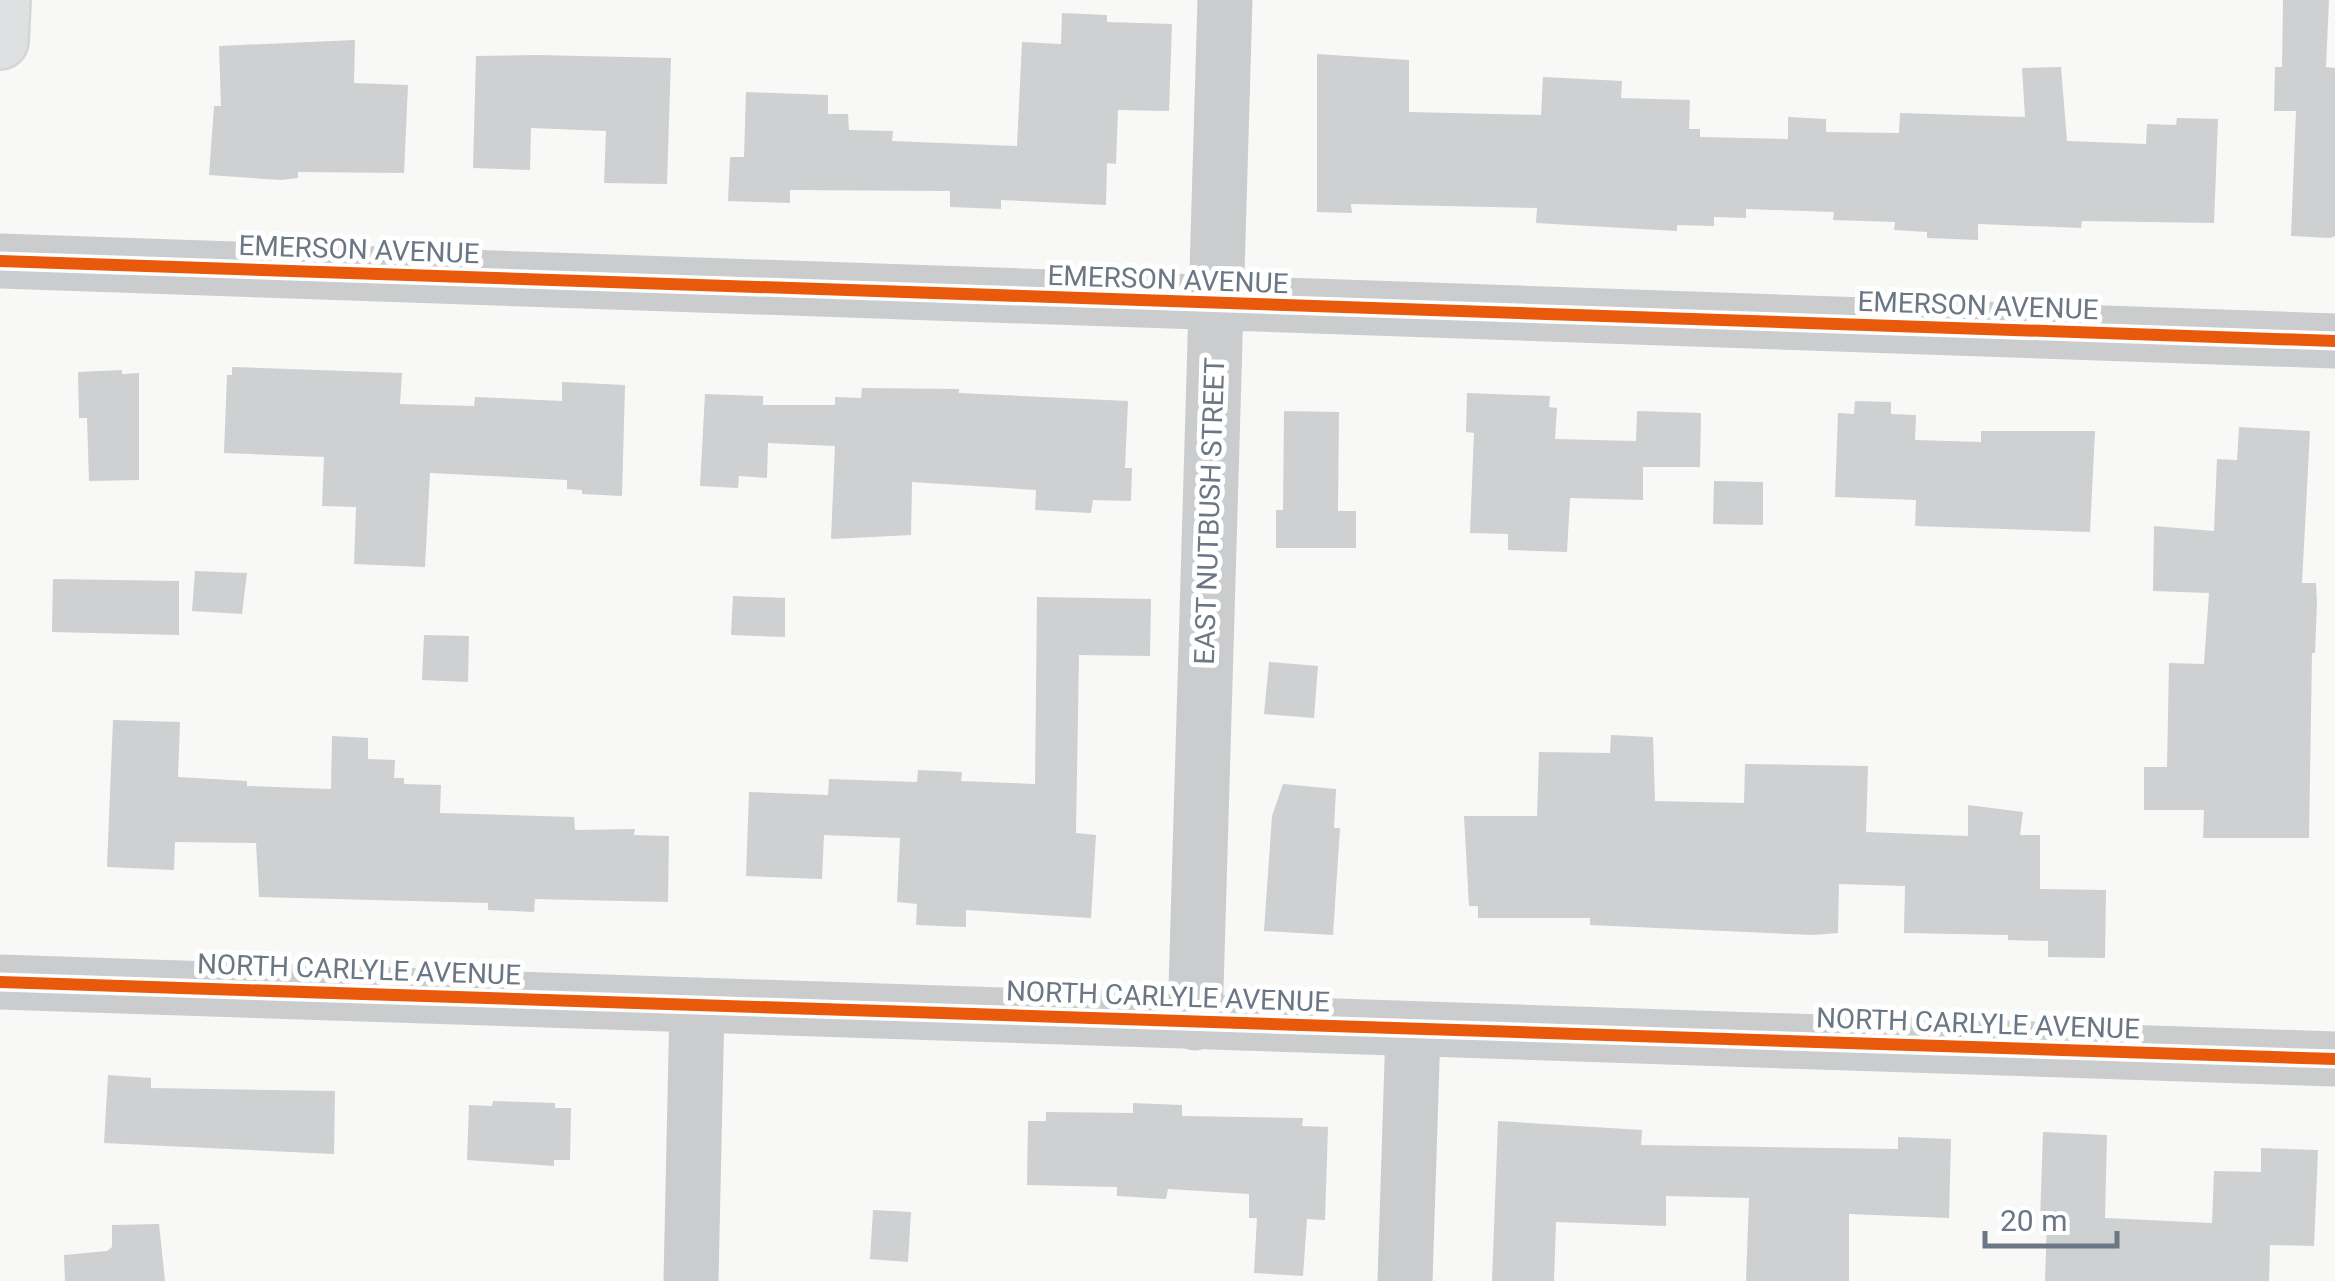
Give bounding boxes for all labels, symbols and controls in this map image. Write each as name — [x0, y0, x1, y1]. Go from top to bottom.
street label: EMERSON AVENUE — [238, 229, 480, 270]
street label: EMERSON AVENUE — [1047, 259, 1289, 300]
street label: EMERSON AVENUE — [1857, 285, 2099, 326]
street label: EAST NUTBUSH STREET — [1188, 357, 1231, 665]
street label: NORTH CARLYLE AVENUE — [196, 947, 522, 992]
street label: NORTH CARLYLE AVENUE — [1005, 974, 1331, 1019]
street label: NORTH CARLYLE AVENUE — [1815, 1001, 2141, 1046]
scale bar — [1985, 1186, 2118, 1248]
text: 20 m — [2000, 1203, 2067, 1238]

